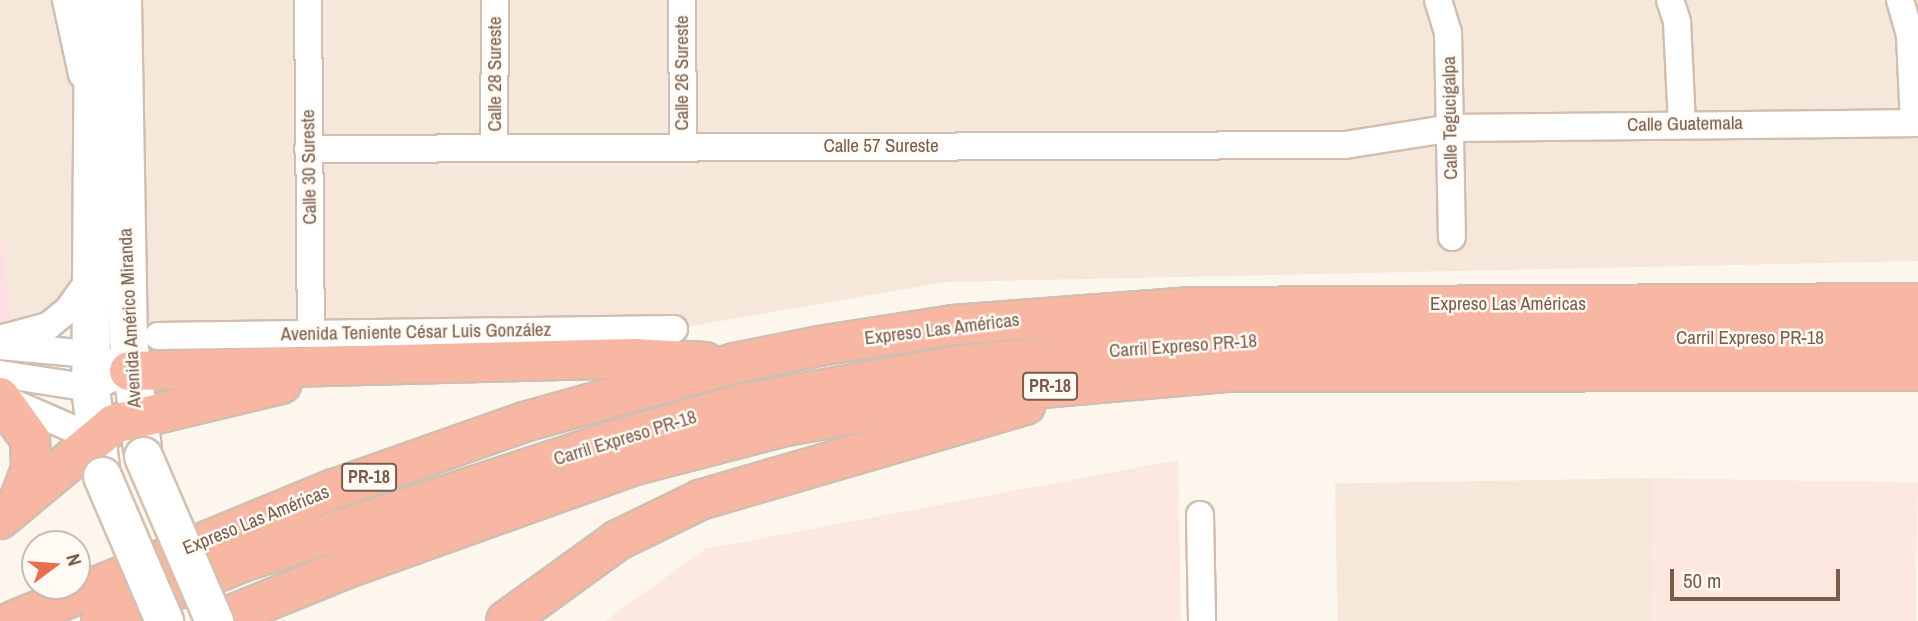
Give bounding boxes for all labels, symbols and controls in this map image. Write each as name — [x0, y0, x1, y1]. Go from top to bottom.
street label: Calle 26 Sureste — [671, 15, 693, 131]
street label: Calle 28 Sureste — [484, 16, 506, 132]
street label: Calle Tegucigalpa — [1438, 56, 1462, 180]
street label: Calle 30 Sureste — [297, 109, 321, 225]
street label: Calle Guatemala — [1627, 112, 1743, 136]
street label: Calle 57 Sureste — [823, 135, 939, 157]
street label: Avenida Américo Miranda — [114, 227, 146, 409]
street label: Expreso Las Américas — [1430, 293, 1586, 315]
street label: Expreso Las Américas — [863, 308, 1021, 350]
street label: Avenida Teniente César Luis González — [280, 318, 552, 346]
street label: Carril Expreso PR-18 — [1676, 327, 1824, 349]
street label: Carril Expreso PR-18 — [1108, 329, 1258, 363]
road number: PR-18 — [1022, 372, 1078, 400]
street label: Carril Expreso PR-18 — [551, 405, 699, 471]
road number: PR-18 — [341, 462, 397, 491]
street label: Expreso Las Américas — [179, 480, 333, 560]
north arrow — [21, 530, 91, 600]
text: N — [60, 551, 88, 569]
scale bar — [1673, 554, 1843, 598]
text: 50 m — [1683, 566, 1721, 595]

